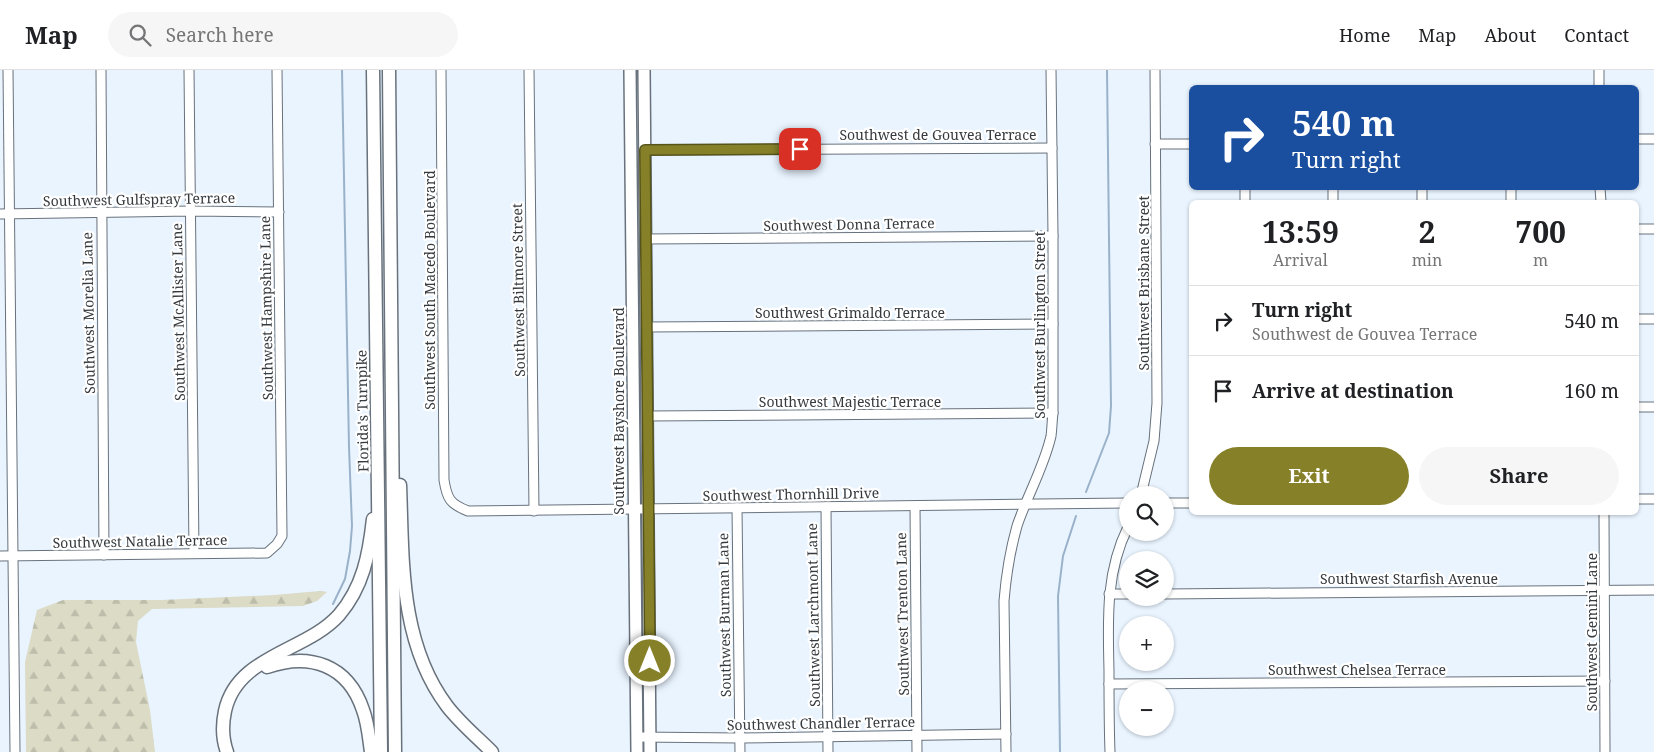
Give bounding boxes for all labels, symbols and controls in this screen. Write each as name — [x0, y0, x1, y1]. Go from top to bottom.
search box — [108, 12, 458, 57]
text: Map — [25, 18, 78, 51]
icon: search — [126, 21, 154, 49]
text: Search here — [166, 22, 274, 48]
text: Home — [1339, 23, 1390, 47]
text: Map — [1418, 23, 1456, 47]
text: About — [1484, 23, 1536, 47]
text: Contact — [1564, 23, 1629, 47]
text: 540 m — [1292, 99, 1395, 146]
icon: right — [1209, 105, 1274, 170]
street label: Southwest de Gouvea Terrace — [839, 125, 1037, 144]
pin — [779, 128, 821, 170]
icon: arrive — [786, 135, 814, 163]
text: Turn right — [1292, 144, 1401, 174]
street label: Southwest South Macedo Boulevard — [420, 170, 439, 410]
street label: Southwest Gulfspray Terrace — [43, 188, 235, 210]
street label: Southwest Brisbane Street — [1134, 195, 1153, 371]
street label: Southwest Biltmore Street — [507, 203, 529, 377]
text: 13:59 — [1262, 211, 1339, 252]
text: 2 — [1419, 211, 1435, 252]
text: 700 — [1515, 211, 1566, 252]
street label: Southwest Donna Terrace — [763, 213, 935, 235]
street label: Southwest Hampshire Lane — [255, 216, 277, 400]
street label: Southwest McAllister Lane — [167, 223, 189, 401]
street label: Southwest Burlington Street — [1030, 231, 1049, 419]
street label: Southwest Morelia Lane — [77, 232, 99, 394]
text: Arrival — [1273, 249, 1328, 271]
text: min — [1412, 249, 1442, 271]
text: m — [1533, 249, 1548, 271]
text: Turn right — [1252, 297, 1352, 323]
street label: Southwest Grimaldo Terrace — [755, 303, 945, 322]
street label: Southwest Bayshore Boulevard — [609, 307, 628, 515]
icon: right — [1209, 307, 1237, 335]
text: 540 m — [1564, 308, 1619, 334]
text: Southwest de Gouvea Terrace — [1252, 323, 1477, 345]
street label: Florida's Turnpike — [351, 350, 373, 472]
icon: arrive — [1209, 377, 1237, 405]
text: Arrive at destination — [1252, 378, 1454, 404]
text: 160 m — [1564, 378, 1619, 404]
street label: Southwest Majestic Terrace — [759, 392, 941, 411]
button: Exit — [1209, 447, 1409, 505]
button: Share — [1419, 447, 1619, 505]
street label: Southwest Thornhill Drive — [703, 483, 879, 505]
map controls — [1119, 486, 1174, 736]
button: search — [1119, 486, 1174, 541]
street label: Southwest Larchmont Lane — [802, 523, 824, 707]
street label: Southwest Natalie Terrace — [52, 530, 228, 552]
street label: Southwest Trenton Lane — [891, 532, 913, 696]
street label: Southwest Burman Lane — [713, 533, 735, 697]
button: layers — [1119, 551, 1174, 606]
street label: Southwest Gemini Lane — [1582, 553, 1601, 711]
street label: Southwest Starfish Avenue — [1320, 569, 1498, 588]
button: + — [1119, 616, 1174, 671]
position arrow — [623, 634, 675, 686]
street label: Southwest Chelsea Terrace — [1268, 660, 1446, 679]
button: − — [1119, 681, 1174, 736]
street label: Southwest Chandler Terrace — [727, 712, 915, 734]

